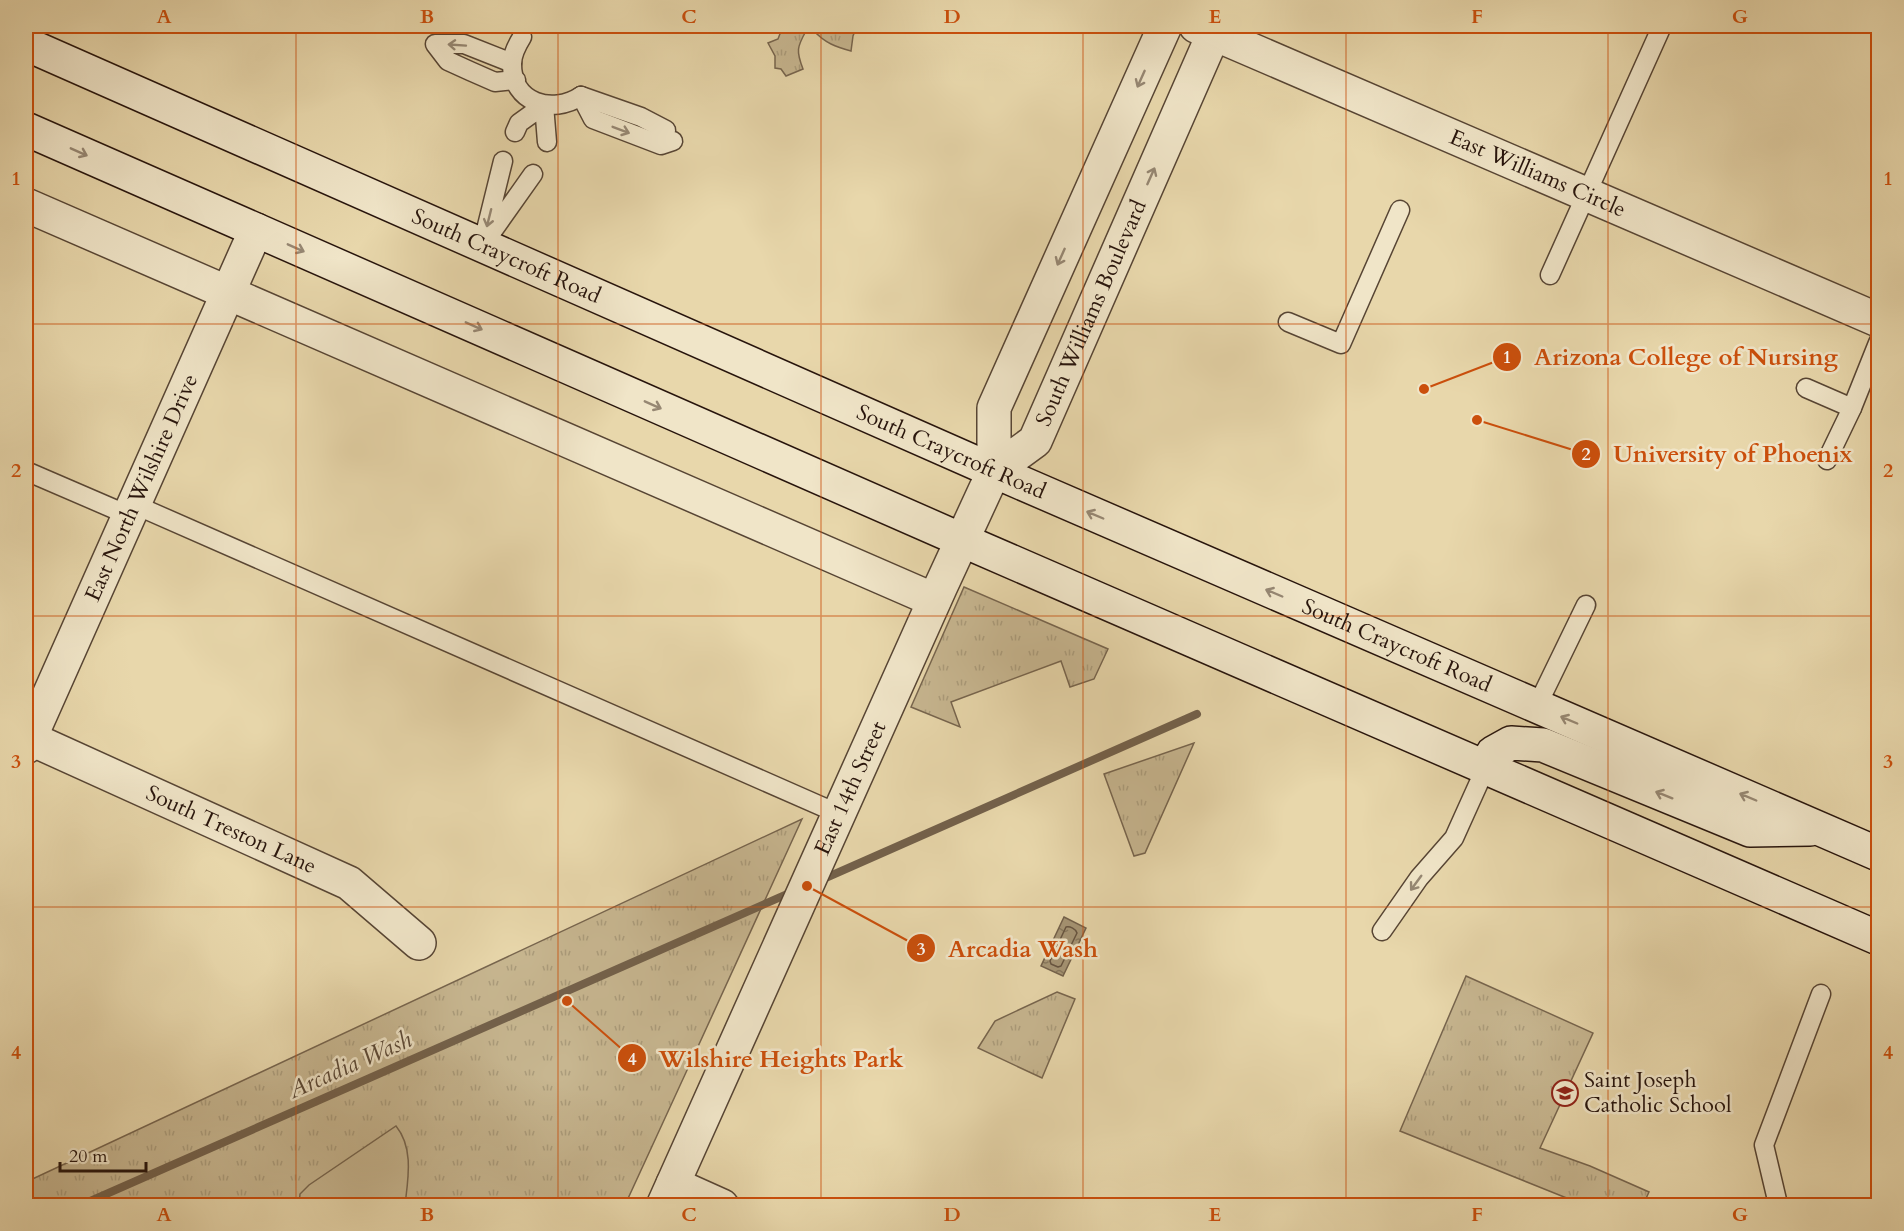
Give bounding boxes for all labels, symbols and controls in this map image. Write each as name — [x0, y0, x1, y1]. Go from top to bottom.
text: A — [156, 3, 172, 30]
text: B — [420, 3, 434, 30]
text: C — [681, 3, 697, 30]
text: D — [943, 3, 961, 30]
text: E — [1209, 3, 1221, 30]
text: F — [1471, 3, 1483, 30]
text: G — [1732, 3, 1748, 30]
one-way arrow — [448, 39, 467, 50]
one-way arrow — [1134, 70, 1145, 88]
street label: East Williams Circle — [1445, 122, 1630, 225]
one-way arrow — [611, 125, 629, 136]
one-way arrow — [70, 148, 88, 159]
text: 1 — [11, 165, 21, 192]
text: 1 — [1883, 165, 1893, 192]
one-way arrow — [1146, 167, 1157, 185]
street label: South Williams Boulevard — [1028, 195, 1154, 431]
street label: South Craycroft Road — [407, 201, 606, 311]
one-way arrow — [483, 208, 494, 227]
one-way arrow — [287, 243, 305, 254]
one-way arrow — [1055, 247, 1066, 266]
one-way arrow — [465, 321, 483, 333]
callout: Arizona College of Nursing — [1492, 336, 1849, 378]
text: Arizona College of Nursing — [1534, 341, 1839, 374]
text: 1 — [1502, 345, 1512, 370]
street label: East North Wilshire Drive — [78, 369, 205, 606]
street label: South Craycroft Road — [852, 397, 1051, 507]
one-way arrow — [644, 400, 662, 411]
callout: University of Phoenix — [1571, 433, 1865, 475]
text: University of Phoenix — [1613, 438, 1853, 471]
text: 2 — [1581, 442, 1591, 467]
text: 2 — [11, 457, 21, 484]
text: 2 — [1883, 457, 1893, 484]
one-way arrow — [1086, 509, 1104, 520]
one-way arrow — [1265, 587, 1283, 598]
street label: South Craycroft Road — [1297, 591, 1497, 700]
one-way arrow — [1560, 714, 1578, 725]
street label: East 14th Street — [807, 716, 893, 860]
text: 3 — [11, 748, 21, 775]
text: 3 — [1883, 748, 1893, 775]
street label: South Treston Lane — [141, 778, 321, 881]
one-way arrow — [1656, 789, 1674, 800]
one-way arrow — [1739, 791, 1757, 802]
one-way arrow — [1410, 874, 1422, 890]
callout: Arcadia Wash — [906, 927, 1110, 969]
text: Arcadia Wash — [948, 933, 1098, 966]
text: 3 — [916, 937, 926, 962]
water label: Arcadia Wash — [282, 1023, 417, 1107]
callout: Wilshire Heights Park — [617, 1037, 916, 1079]
text: 4 — [11, 1039, 21, 1066]
text: 4 — [1883, 1039, 1893, 1066]
text: Wilshire Heights Park — [657, 1043, 904, 1076]
text: 4 — [627, 1047, 637, 1072]
place label: Saint Joseph Catholic School — [1584, 1065, 1732, 1120]
school or university icon: Saint Joseph Catholic School — [1550, 1078, 1580, 1108]
scale bar — [60, 1135, 146, 1173]
text: 20 m — [69, 1144, 108, 1169]
text: A — [156, 1201, 172, 1228]
text: B — [420, 1201, 434, 1228]
text: C — [681, 1201, 697, 1228]
text: D — [943, 1201, 961, 1228]
text: E — [1209, 1201, 1221, 1228]
text: F — [1471, 1201, 1483, 1228]
text: G — [1732, 1201, 1748, 1228]

